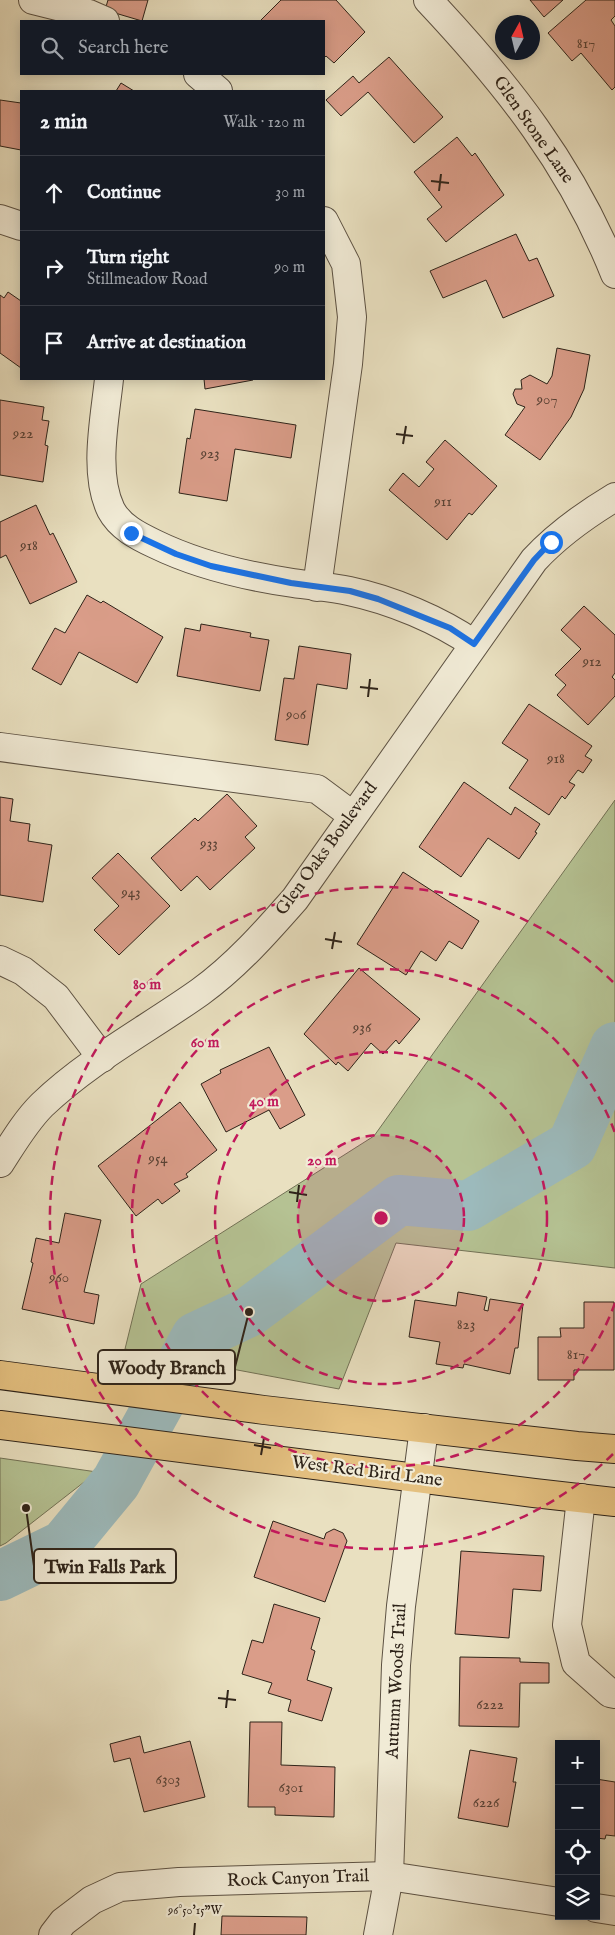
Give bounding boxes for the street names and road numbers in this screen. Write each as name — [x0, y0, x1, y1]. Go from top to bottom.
street label: Glen Stone Lane — [487, 72, 579, 188]
street label: Glen Oaks Boulevard — [271, 777, 383, 920]
street label: West Red Bird Lane — [290, 1451, 444, 1493]
street label: Autumn Woods Trail — [381, 1603, 413, 1760]
street label: Rock Canyon Trail — [227, 1865, 370, 1893]

